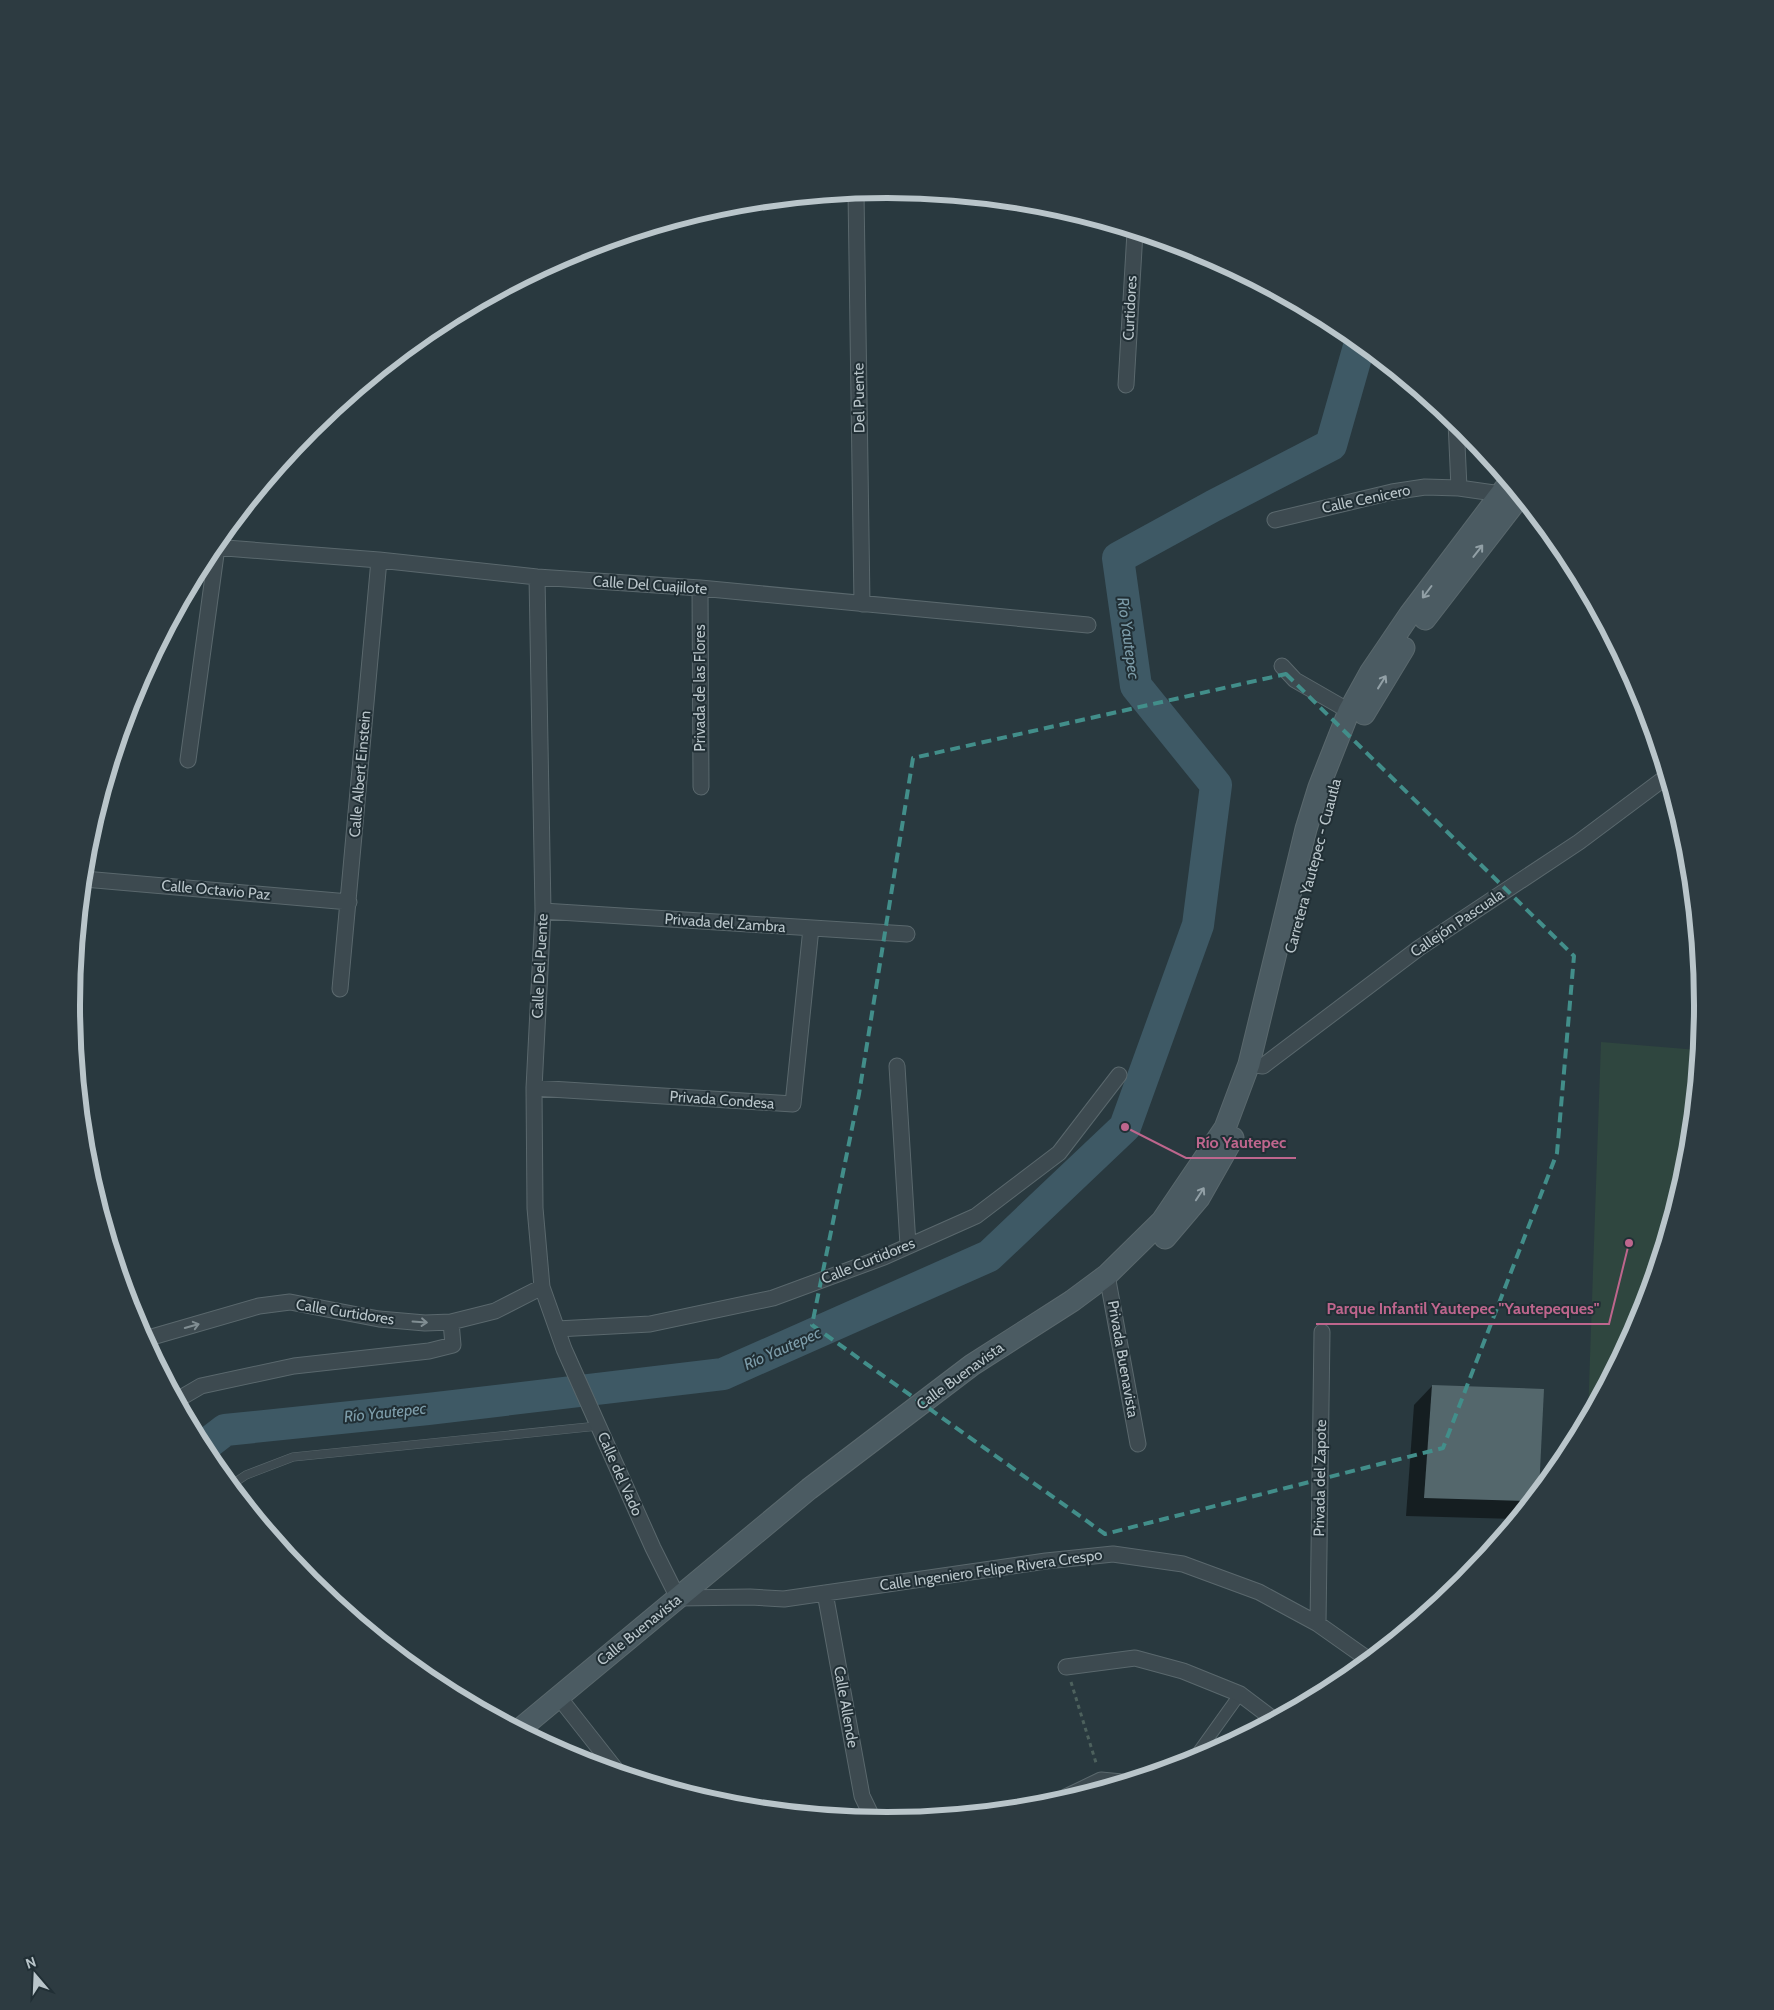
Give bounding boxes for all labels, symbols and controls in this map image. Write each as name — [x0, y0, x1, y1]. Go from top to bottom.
street label: Curtidores — [1119, 275, 1141, 341]
street label: Del Puente — [849, 362, 869, 433]
street label: Calle Cenicero — [1320, 481, 1412, 517]
one-way arrow — [1472, 545, 1483, 558]
street label: Calle Del Cuajilote — [592, 572, 708, 598]
one-way arrow — [1422, 585, 1432, 599]
water label: Río Yautepec — [1113, 596, 1144, 681]
street label: Privada de las Flores — [691, 624, 709, 752]
one-way arrow — [1378, 676, 1388, 690]
street label: Calle Albert Einstein — [345, 710, 375, 838]
street label: Carretera Yautepec - Cuautla — [1281, 776, 1345, 955]
street label: Calle Octavio Paz — [161, 876, 271, 904]
street label: Callejón Pascuala — [1407, 885, 1508, 961]
street label: Privada del Zambra — [664, 910, 787, 936]
street label: Calle Del Puente — [528, 913, 552, 1019]
street label: Privada Condesa — [669, 1087, 776, 1113]
callout: Río Yautepec — [1186, 1127, 1296, 1158]
text: Río Yautepec — [1196, 1133, 1286, 1152]
one-way arrow — [1195, 1188, 1205, 1202]
street label: Calle Curtidores — [819, 1234, 917, 1288]
callout: Parque Infantil Yautepec "Yautepeques" — [1316, 1293, 1609, 1324]
street label: Calle Curtidores — [295, 1295, 395, 1329]
street label: Privada Buenavista — [1104, 1299, 1142, 1420]
text: Parque Infantil Yautepec "Yautepeques" — [1326, 1299, 1600, 1318]
one-way arrow — [412, 1317, 428, 1326]
one-way arrow — [184, 1320, 200, 1330]
water label: Río Yautepec — [741, 1323, 824, 1374]
street label: Calle Buenavista — [913, 1338, 1008, 1414]
water label: Río Yautepec — [343, 1399, 427, 1426]
street label: Privada del Zapote — [1310, 1419, 1330, 1537]
street label: Calle del Vado — [594, 1429, 646, 1519]
street label: Calle Ingeniero Felipe Rivera Crespo — [879, 1545, 1103, 1595]
street label: Calle Buenavista — [593, 1590, 685, 1669]
street label: Calle Allende — [830, 1665, 862, 1750]
north arrow — [10, 1950, 60, 2000]
text: N — [23, 1953, 38, 1973]

